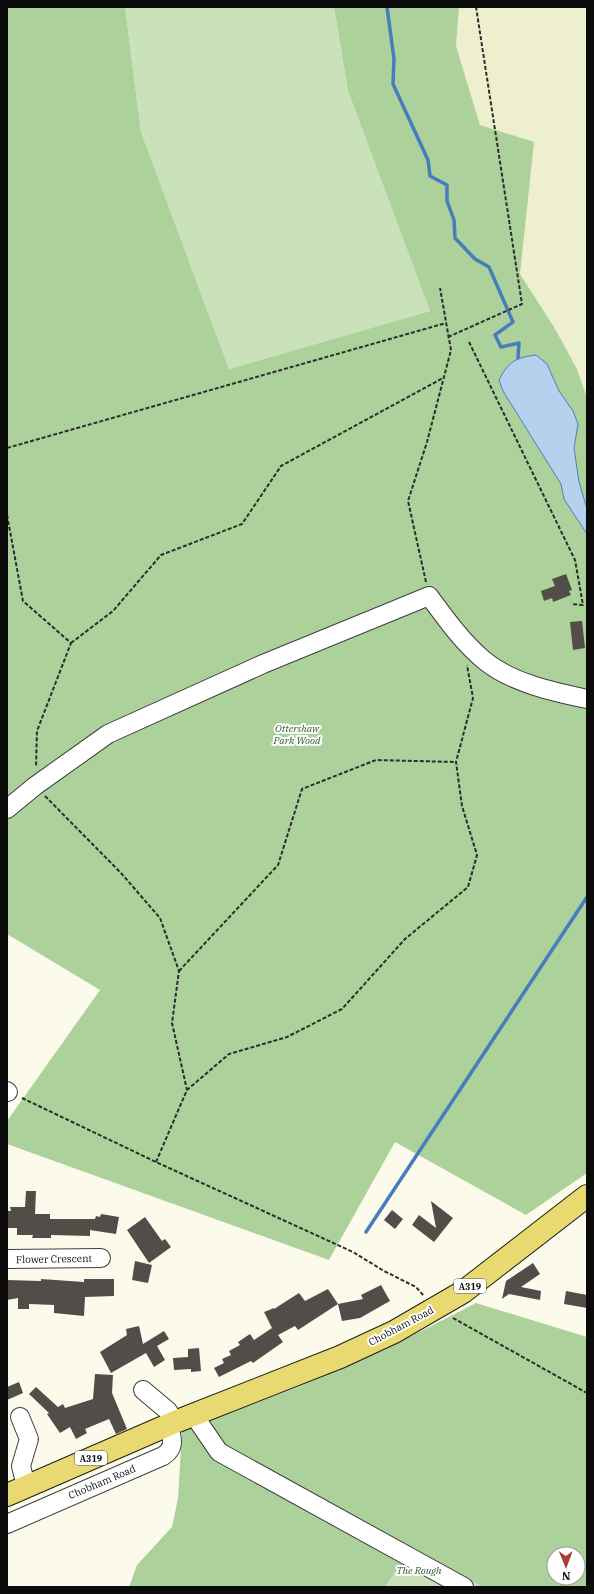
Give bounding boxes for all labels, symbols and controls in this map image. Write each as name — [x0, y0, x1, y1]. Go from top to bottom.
park label: Ottershaw Park Wood — [273, 722, 321, 747]
street label: Flower Crescent — [16, 1252, 93, 1266]
road number: A319 — [454, 1279, 486, 1293]
street label: Chobham Road — [366, 1303, 436, 1349]
road number: A319 — [75, 1451, 107, 1465]
street label: Chobham Road — [66, 1462, 138, 1502]
north arrow — [546, 1546, 586, 1586]
park label: The Rough — [396, 1564, 442, 1577]
text: N — [561, 1569, 571, 1583]

